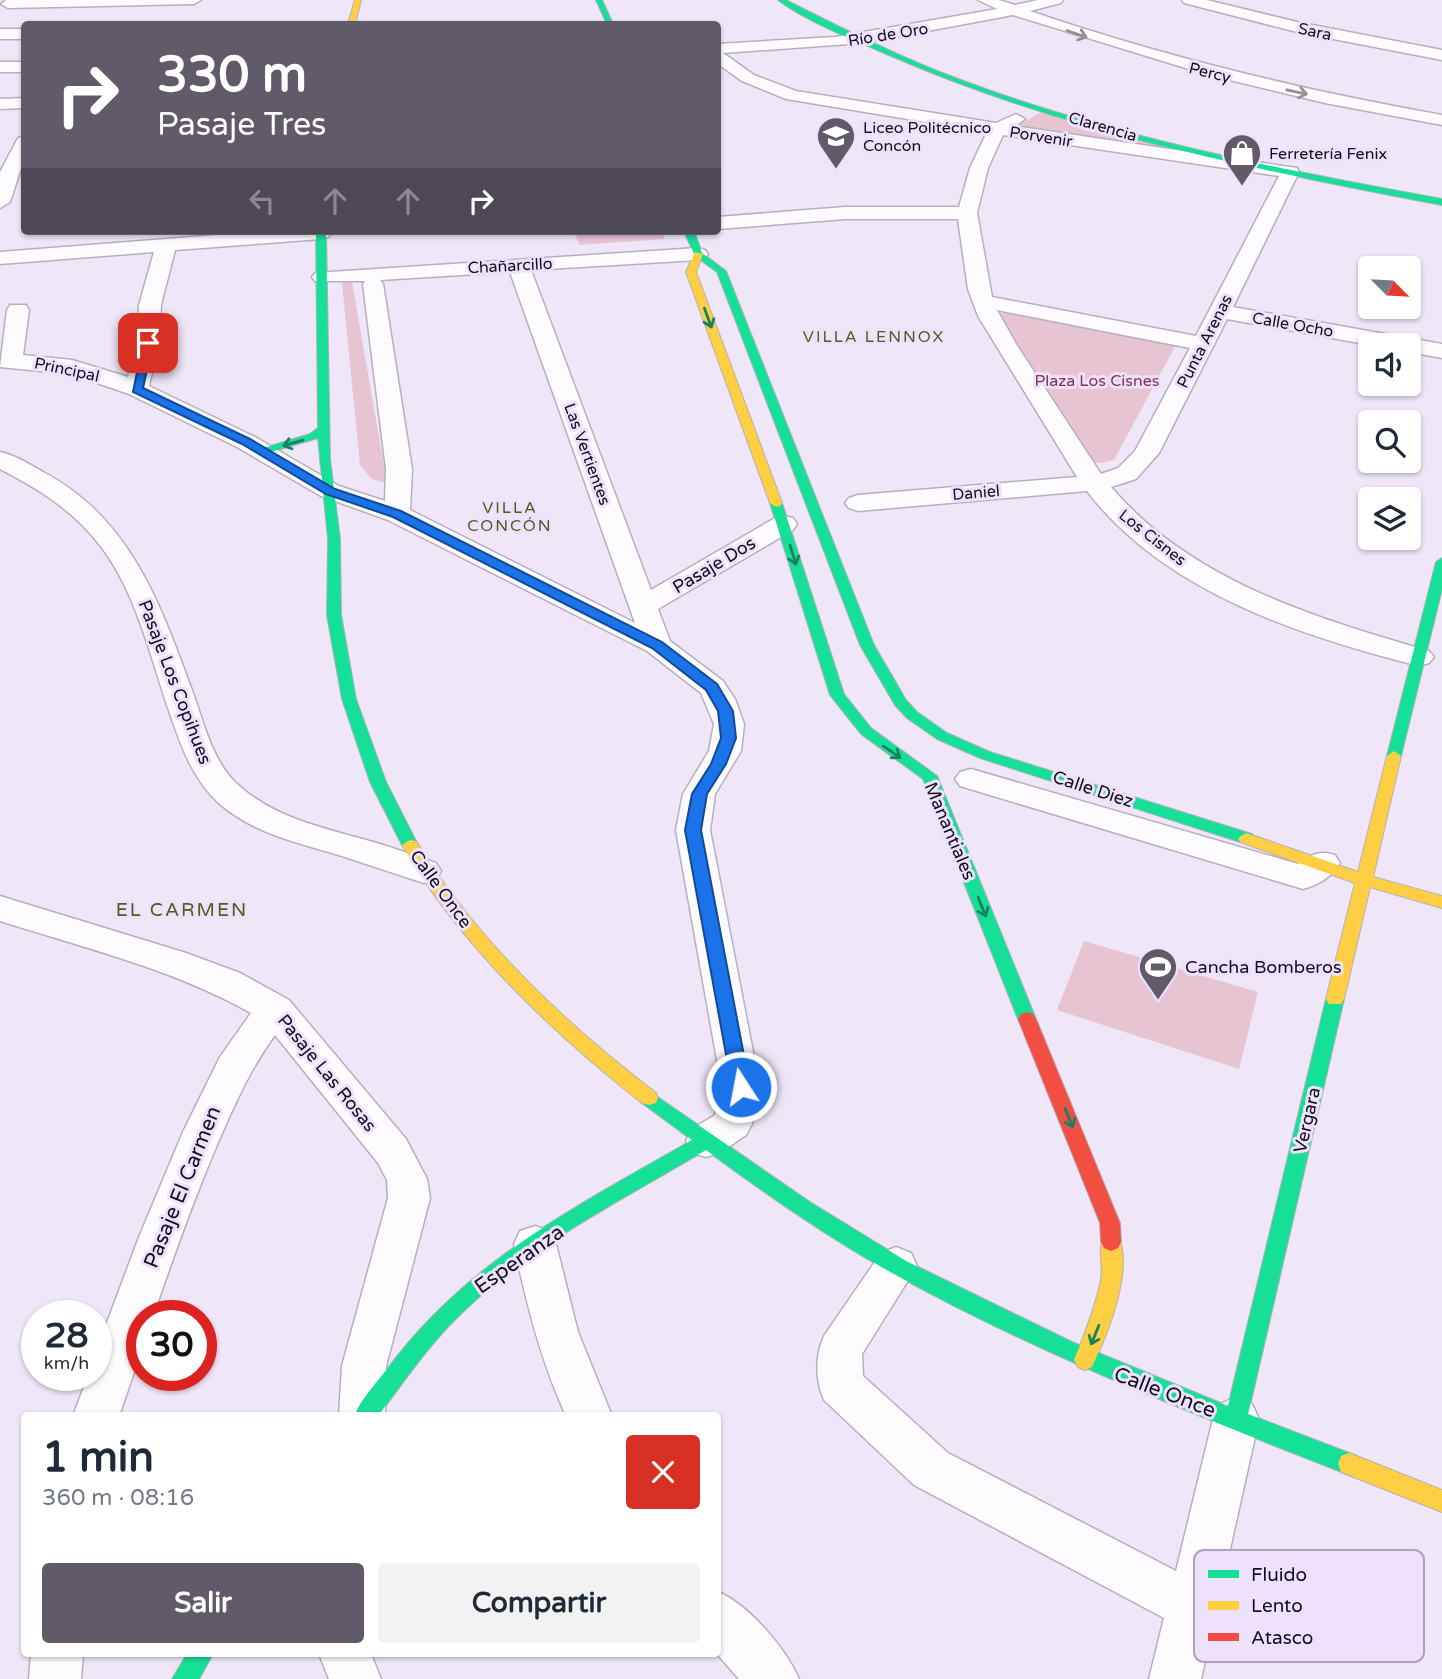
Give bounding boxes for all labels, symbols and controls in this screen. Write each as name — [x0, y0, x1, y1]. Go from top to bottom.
street label: Río de Oro — [847, 19, 930, 51]
street label: Sara — [1296, 19, 1333, 45]
one-way arrow — [1066, 28, 1088, 41]
text: 330 m — [157, 46, 307, 105]
icon: right — [42, 49, 133, 140]
street label: Percy — [1187, 58, 1233, 88]
one-way arrow — [1285, 86, 1308, 100]
text: Pasaje Tres — [157, 106, 326, 144]
street label: Clarencia — [1066, 108, 1139, 146]
school or university icon: Liceo Politécnico Concón — [815, 115, 857, 170]
place label: Liceo Politécnico Concón — [863, 118, 991, 156]
street label: Porvenir — [1008, 122, 1075, 152]
shop icon: Ferretería Fenix — [1221, 132, 1263, 187]
place label: Ferretería Fenix — [1269, 144, 1387, 164]
icon: left — [243, 182, 281, 220]
icon: ahead — [316, 182, 354, 220]
icon: ahead — [389, 182, 427, 220]
icon: right — [462, 182, 500, 220]
street label: Chañarcillo — [467, 254, 553, 278]
north arrow — [1358, 256, 1421, 318]
map controls — [1358, 256, 1421, 550]
street label: Punta Arenas — [1173, 291, 1237, 392]
one-way arrow — [703, 306, 715, 328]
street label: Calle Ocho — [1251, 308, 1335, 342]
pin — [118, 313, 178, 373]
icon: arrive — [129, 324, 167, 362]
district label: VILLA LENNOX — [803, 327, 945, 347]
button: sound — [1358, 333, 1421, 396]
street label: Principal — [32, 353, 101, 387]
park label: Plaza Los Cisnes — [1035, 371, 1159, 391]
street label: Las Vertientes — [559, 401, 615, 508]
button: search — [1358, 410, 1421, 473]
one-way arrow — [282, 437, 304, 450]
street label: Daniel — [951, 481, 1001, 505]
button: layers — [1358, 487, 1421, 550]
district label: VILLA CONCÓN — [467, 498, 553, 536]
street label: Los Cisnes — [1115, 505, 1190, 570]
street label: Pasaje Dos — [669, 532, 759, 598]
one-way arrow — [788, 544, 801, 566]
street label: Pasaje Los Copihues — [134, 597, 216, 767]
one-way arrow — [882, 745, 902, 759]
street label: Calle Diez — [1050, 766, 1136, 812]
street label: Manantiales — [920, 779, 980, 883]
street label: Calle Once — [405, 845, 477, 933]
one-way arrow — [977, 896, 990, 917]
district label: EL CARMEN — [116, 899, 248, 921]
sports icon: Cancha Bomberos — [1137, 946, 1179, 1001]
place label: Cancha Bomberos — [1185, 956, 1342, 978]
street label: Pasaje Las Rosas — [273, 1010, 381, 1136]
position arrow — [704, 1050, 778, 1124]
street label: Vergara — [1289, 1085, 1325, 1155]
street label: Pasaje El Carmen — [139, 1103, 226, 1272]
one-way arrow — [1063, 1106, 1076, 1128]
street label: Esperanza — [470, 1220, 569, 1299]
speed limit sign: 30 — [126, 1300, 217, 1391]
text: 28 — [45, 1315, 88, 1357]
one-way arrow — [1088, 1323, 1101, 1345]
text: km/h — [44, 1352, 89, 1374]
street label: Calle Once — [1110, 1362, 1219, 1423]
text: 1 min — [42, 1432, 154, 1483]
button: close — [626, 1435, 700, 1509]
text: 360 m · 08:16 — [42, 1484, 194, 1512]
legend — [1194, 1550, 1424, 1662]
button: Salir — [42, 1563, 364, 1643]
button: Compartir — [378, 1563, 700, 1643]
text: Fluido — [1251, 1564, 1307, 1586]
text: Lento — [1251, 1595, 1303, 1617]
text: Atasco — [1251, 1627, 1313, 1649]

